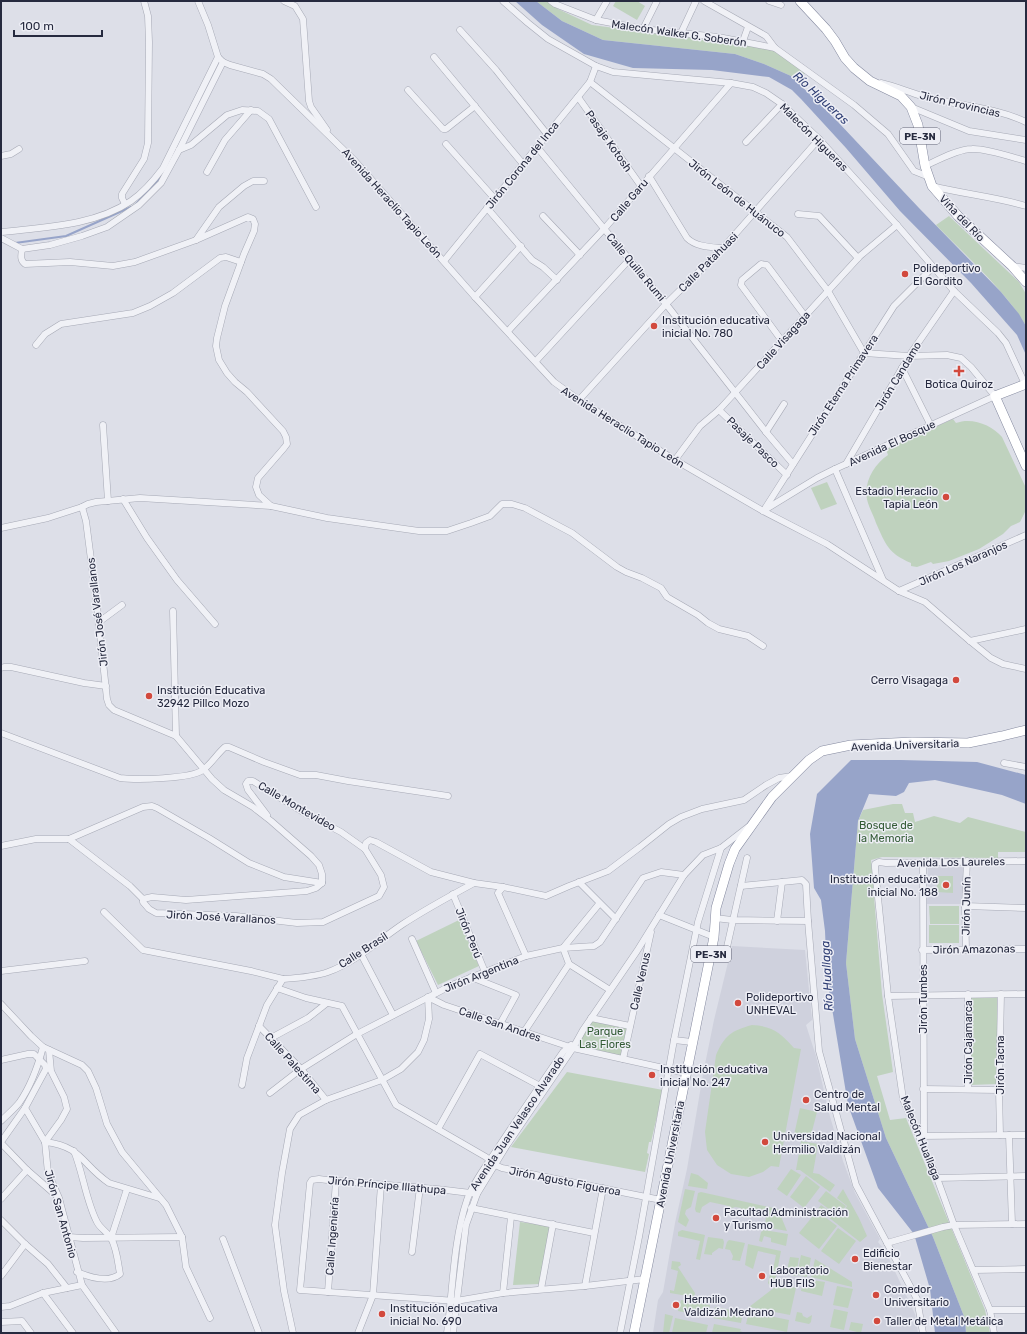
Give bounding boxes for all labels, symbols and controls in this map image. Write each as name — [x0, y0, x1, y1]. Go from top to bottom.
scale bar — [14, 12, 102, 38]
street label: Malecón Walker G. Soberón — [610, 18, 747, 49]
text: 100 m — [20, 19, 54, 33]
water label: Río Higueras — [790, 69, 852, 127]
street label: Jirón Provincias — [918, 89, 1002, 120]
street label: Malecón Higueras — [777, 101, 851, 174]
street label: Pasaje Kotosh — [583, 108, 635, 174]
street label: Jirón Corona del Inca — [483, 119, 562, 212]
road number: PE-3N — [900, 128, 940, 144]
street label: Avenida Heraclio Tapio León — [339, 146, 444, 261]
street label: Jirón León de Huánuco — [686, 157, 788, 240]
street label: Calle Garu — [608, 176, 651, 224]
street label: Viña del Río — [936, 192, 987, 244]
street label: Calle Patahuasi — [676, 230, 741, 295]
street label: Calle Quilla Rumi — [603, 231, 668, 304]
place label: Polideportivo El Gordito — [913, 262, 981, 288]
marker: Polideportivo El Gordito — [900, 269, 910, 279]
street label: Calle Visagaga — [754, 308, 813, 372]
place label: Institución educativa inicial No. 780 — [662, 314, 770, 340]
marker: Institución educativa inicial No. 780 — [649, 321, 659, 331]
street label: Jirón Eterna Primavera — [806, 332, 881, 438]
street label: Jirón Candamo — [873, 339, 924, 413]
marker: Botica Quiroz — [954, 366, 964, 376]
place label: Botica Quiroz — [925, 378, 993, 391]
street label: Avenida Heraclio Tapio León — [559, 384, 687, 471]
street label: Pasaje Pasco — [724, 414, 781, 470]
street label: Avenida El Bosque — [847, 418, 938, 469]
place label: Estadio Heraclio Tapia León — [855, 485, 938, 511]
marker: Estadio Heraclio Tapia León — [941, 492, 951, 502]
street label: Jirón Los Naranjos — [917, 538, 1010, 589]
street label: Jirón José Varallanos — [84, 556, 111, 667]
place label: Cerro Visagaga — [871, 674, 948, 687]
marker: Cerro Visagaga — [951, 675, 961, 685]
place label: Institución Educativa 32942 Pillco Mozo — [157, 684, 265, 710]
marker: Institución Educativa 32942 Pillco Mozo — [144, 691, 154, 701]
street label: Avenida Universitaria — [851, 737, 959, 754]
street label: Calle Montevideo — [256, 779, 338, 834]
park label: Bosque de la Memoria — [858, 819, 914, 845]
street label: Avenida Los Laureles — [897, 855, 1005, 870]
place label: Institución educativa inicial No. 188 — [830, 873, 938, 899]
street label: Jirón Junín — [959, 876, 974, 936]
marker: Institución educativa inicial No. 188 — [941, 880, 951, 890]
street label: Jirón Perú — [453, 906, 485, 960]
street label: Jirón José Varallanos — [166, 908, 276, 927]
street label: Calle Brasil — [336, 930, 390, 971]
water label: Río Huallaga — [818, 940, 836, 1012]
street label: Jirón Amazonas — [933, 942, 1016, 957]
road number: PE-3N — [691, 946, 731, 962]
street label: Calle Venus — [628, 951, 654, 1011]
street label: Jirón Argentina — [442, 954, 520, 995]
street label: Jirón Tumbes — [917, 964, 930, 1034]
place label: Polideportivo UNHEVAL — [746, 991, 814, 1017]
marker: Polideportivo UNHEVAL — [733, 998, 743, 1008]
street label: Jirón Cajamarca — [962, 1000, 975, 1084]
street label: Calle San Andres — [457, 1004, 543, 1045]
park label: Parque Las Flores — [579, 1025, 631, 1051]
street label: Calle Palestima — [262, 1030, 324, 1097]
street label: Jirón Tacna — [994, 1035, 1007, 1095]
street label: Avenida Juan Velasco Alvarado — [467, 1054, 567, 1193]
place label: Institución educativa inicial No. 247 — [660, 1063, 768, 1089]
marker: Institución educativa inicial No. 247 — [647, 1070, 657, 1080]
place label: Centro de Salud Mental — [814, 1088, 880, 1114]
street label: Malecón Huallaga — [898, 1094, 943, 1182]
marker: Centro de Salud Mental — [801, 1095, 811, 1105]
street label: Avenida Universitaria — [654, 1100, 687, 1209]
place label: Universidad Nacional Hermilio Valdizán — [773, 1130, 881, 1156]
marker: Universidad Nacional Hermilio Valdizán — [760, 1137, 770, 1147]
street label: Jirón Agusto Figueroa — [508, 1164, 622, 1199]
street label: Jirón San Antonio — [42, 1168, 79, 1260]
street label: Jirón Príncipe Illathupa — [327, 1174, 447, 1197]
street label: Calle Ingeniería — [323, 1196, 342, 1276]
place label: Facultad Administración y Turismo — [724, 1206, 848, 1232]
marker: Facultad Administración y Turismo — [711, 1213, 721, 1223]
place label: Edificio Bienestar — [863, 1247, 913, 1273]
marker: Edificio Bienestar — [850, 1254, 860, 1264]
place label: Laboratorio HUB FIIS — [770, 1264, 829, 1290]
marker: Laboratorio HUB FIIS — [757, 1271, 767, 1281]
place label: Comedor Universitario — [884, 1283, 949, 1309]
marker: Comedor Universitario — [871, 1290, 881, 1300]
place label: Hermilio Valdizán Medrano — [684, 1293, 774, 1319]
marker: Hermilio Valdizán Medrano — [671, 1300, 681, 1310]
place label: Institución educativa inicial No. 690 — [390, 1302, 498, 1328]
marker: Institución educativa inicial No. 690 — [377, 1309, 387, 1319]
place label: Taller de Metal Metálica — [885, 1315, 1003, 1328]
marker: Taller de Metal Metálica — [872, 1316, 882, 1326]

